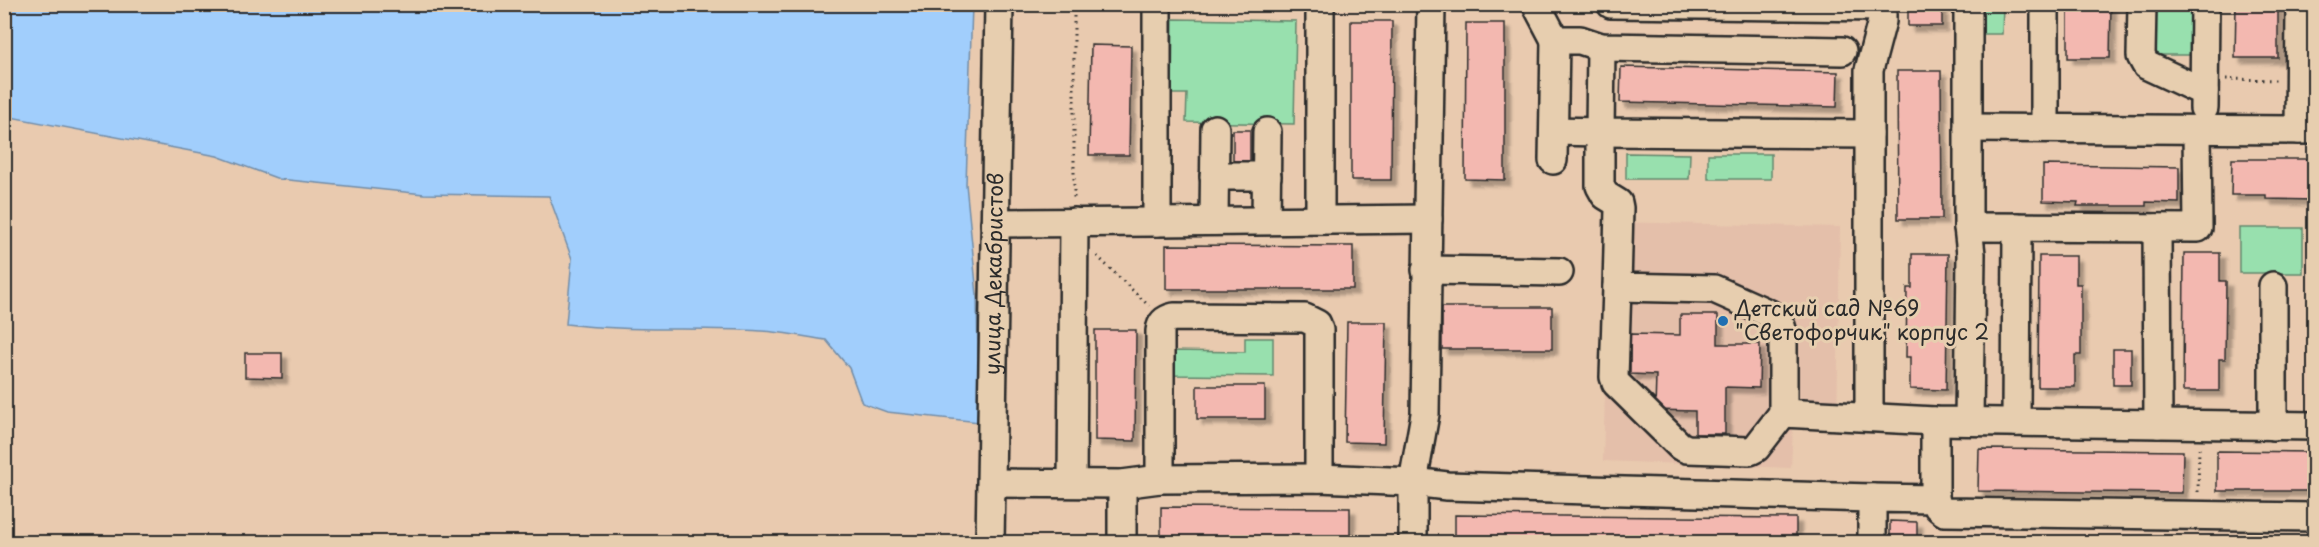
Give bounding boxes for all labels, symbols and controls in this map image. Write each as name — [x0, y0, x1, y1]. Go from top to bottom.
street label: улица Декабристов — [975, 173, 1010, 375]
place label: Детский сад №69 "Светофорчик" корпус 2 — [1734, 291, 1989, 347]
marker: Детский сад №69 "Светофорчик" корпус 2 — [1716, 314, 1730, 328]

